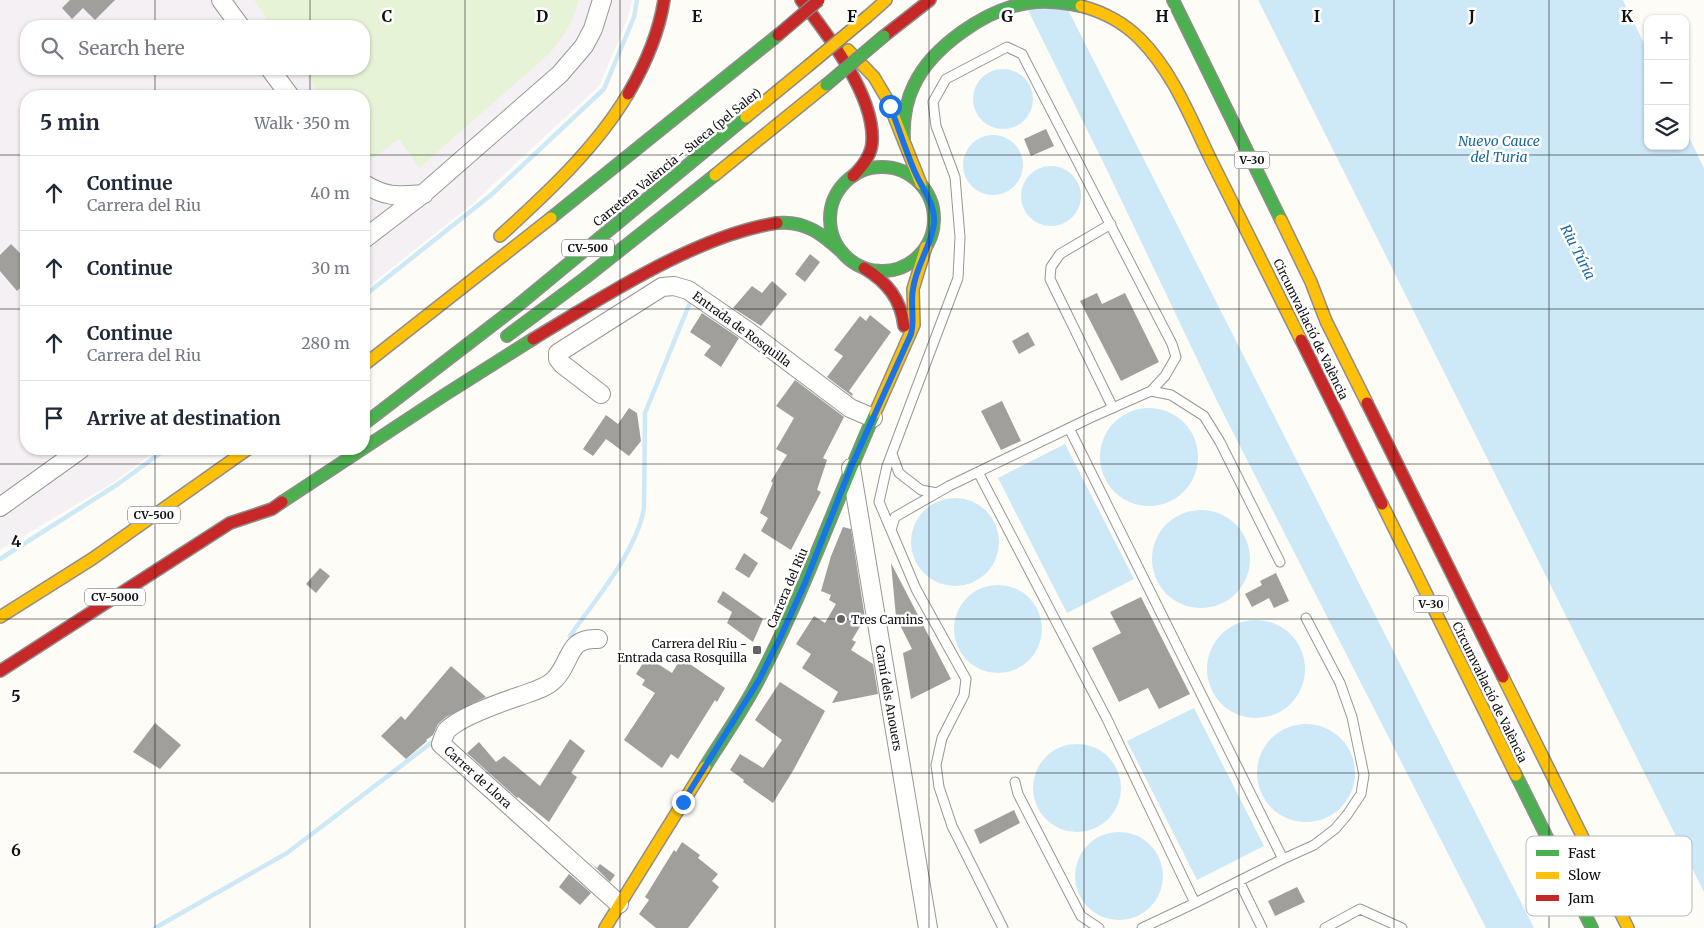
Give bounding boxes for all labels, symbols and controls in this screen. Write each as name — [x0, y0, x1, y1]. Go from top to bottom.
text: C — [382, 6, 392, 26]
text: D — [536, 6, 548, 26]
text: E — [692, 6, 703, 26]
text: F — [847, 6, 857, 26]
text: G — [1001, 6, 1013, 26]
text: H — [1155, 6, 1169, 26]
text: I — [1314, 6, 1320, 26]
text: J — [1468, 6, 1475, 26]
text: K — [1621, 6, 1633, 26]
map controls — [1644, 15, 1689, 150]
button: + — [1644, 15, 1689, 60]
search box — [20, 20, 370, 75]
icon: search — [38, 34, 66, 62]
text: Search here — [78, 36, 185, 60]
button: − — [1644, 60, 1689, 105]
street label: Carretera València - Sueca (pel Saler) — [590, 85, 764, 229]
route start — [879, 95, 902, 118]
button: layers — [1644, 105, 1689, 150]
text: 5 min — [40, 109, 100, 136]
text: Walk · 350 m — [254, 113, 350, 133]
water label: Nuevo Cauce del Turia — [1458, 132, 1540, 166]
road number: V-30 — [1234, 152, 1270, 168]
text: Continue — [87, 171, 173, 195]
icon: ahead — [40, 179, 68, 207]
text: 40 m — [310, 183, 350, 203]
text: Carrera del Riu — [87, 195, 201, 215]
water label: Riu Túria — [1557, 221, 1599, 283]
road number: CV-500 — [562, 240, 614, 256]
icon: ahead — [40, 254, 68, 282]
text: Continue — [87, 256, 173, 280]
street label: Circumval·lació de València — [1270, 256, 1352, 402]
text: 30 m — [311, 258, 350, 278]
street label: Entrada de Rosquilla — [690, 288, 795, 370]
text: Continue — [87, 321, 173, 345]
icon: ahead — [40, 329, 68, 357]
text: 280 m — [301, 333, 350, 353]
text: Carrera del Riu — [87, 345, 201, 365]
icon: arrive — [40, 404, 68, 432]
text: Arrive at destination — [87, 406, 281, 430]
road number: CV-500 — [128, 506, 180, 524]
text: 4 — [11, 531, 21, 551]
street label: Carrera del Riu — [763, 545, 811, 630]
road number: CV-5000 — [85, 588, 145, 606]
road number: V-30 — [1414, 596, 1448, 612]
place label: Tres Camins — [851, 612, 924, 627]
marker: Tres Camins — [835, 613, 847, 625]
street label: Circumval·lació de València — [1449, 619, 1531, 765]
place label: Carrera del Riu - Entrada casa Rosquilla — [617, 636, 748, 665]
marker: Carrera del Riu - Entrada casa Rosquilla — [751, 644, 763, 656]
street label: Camí dels Anouers — [872, 644, 906, 752]
text: 5 — [11, 686, 21, 706]
street label: Carrer de Llora — [441, 743, 515, 812]
route end — [672, 791, 695, 814]
legend — [1526, 836, 1692, 916]
text: 6 — [11, 840, 21, 860]
text: Fast — [1568, 844, 1596, 862]
text: Slow — [1568, 866, 1601, 884]
text: Jam — [1567, 889, 1594, 907]

